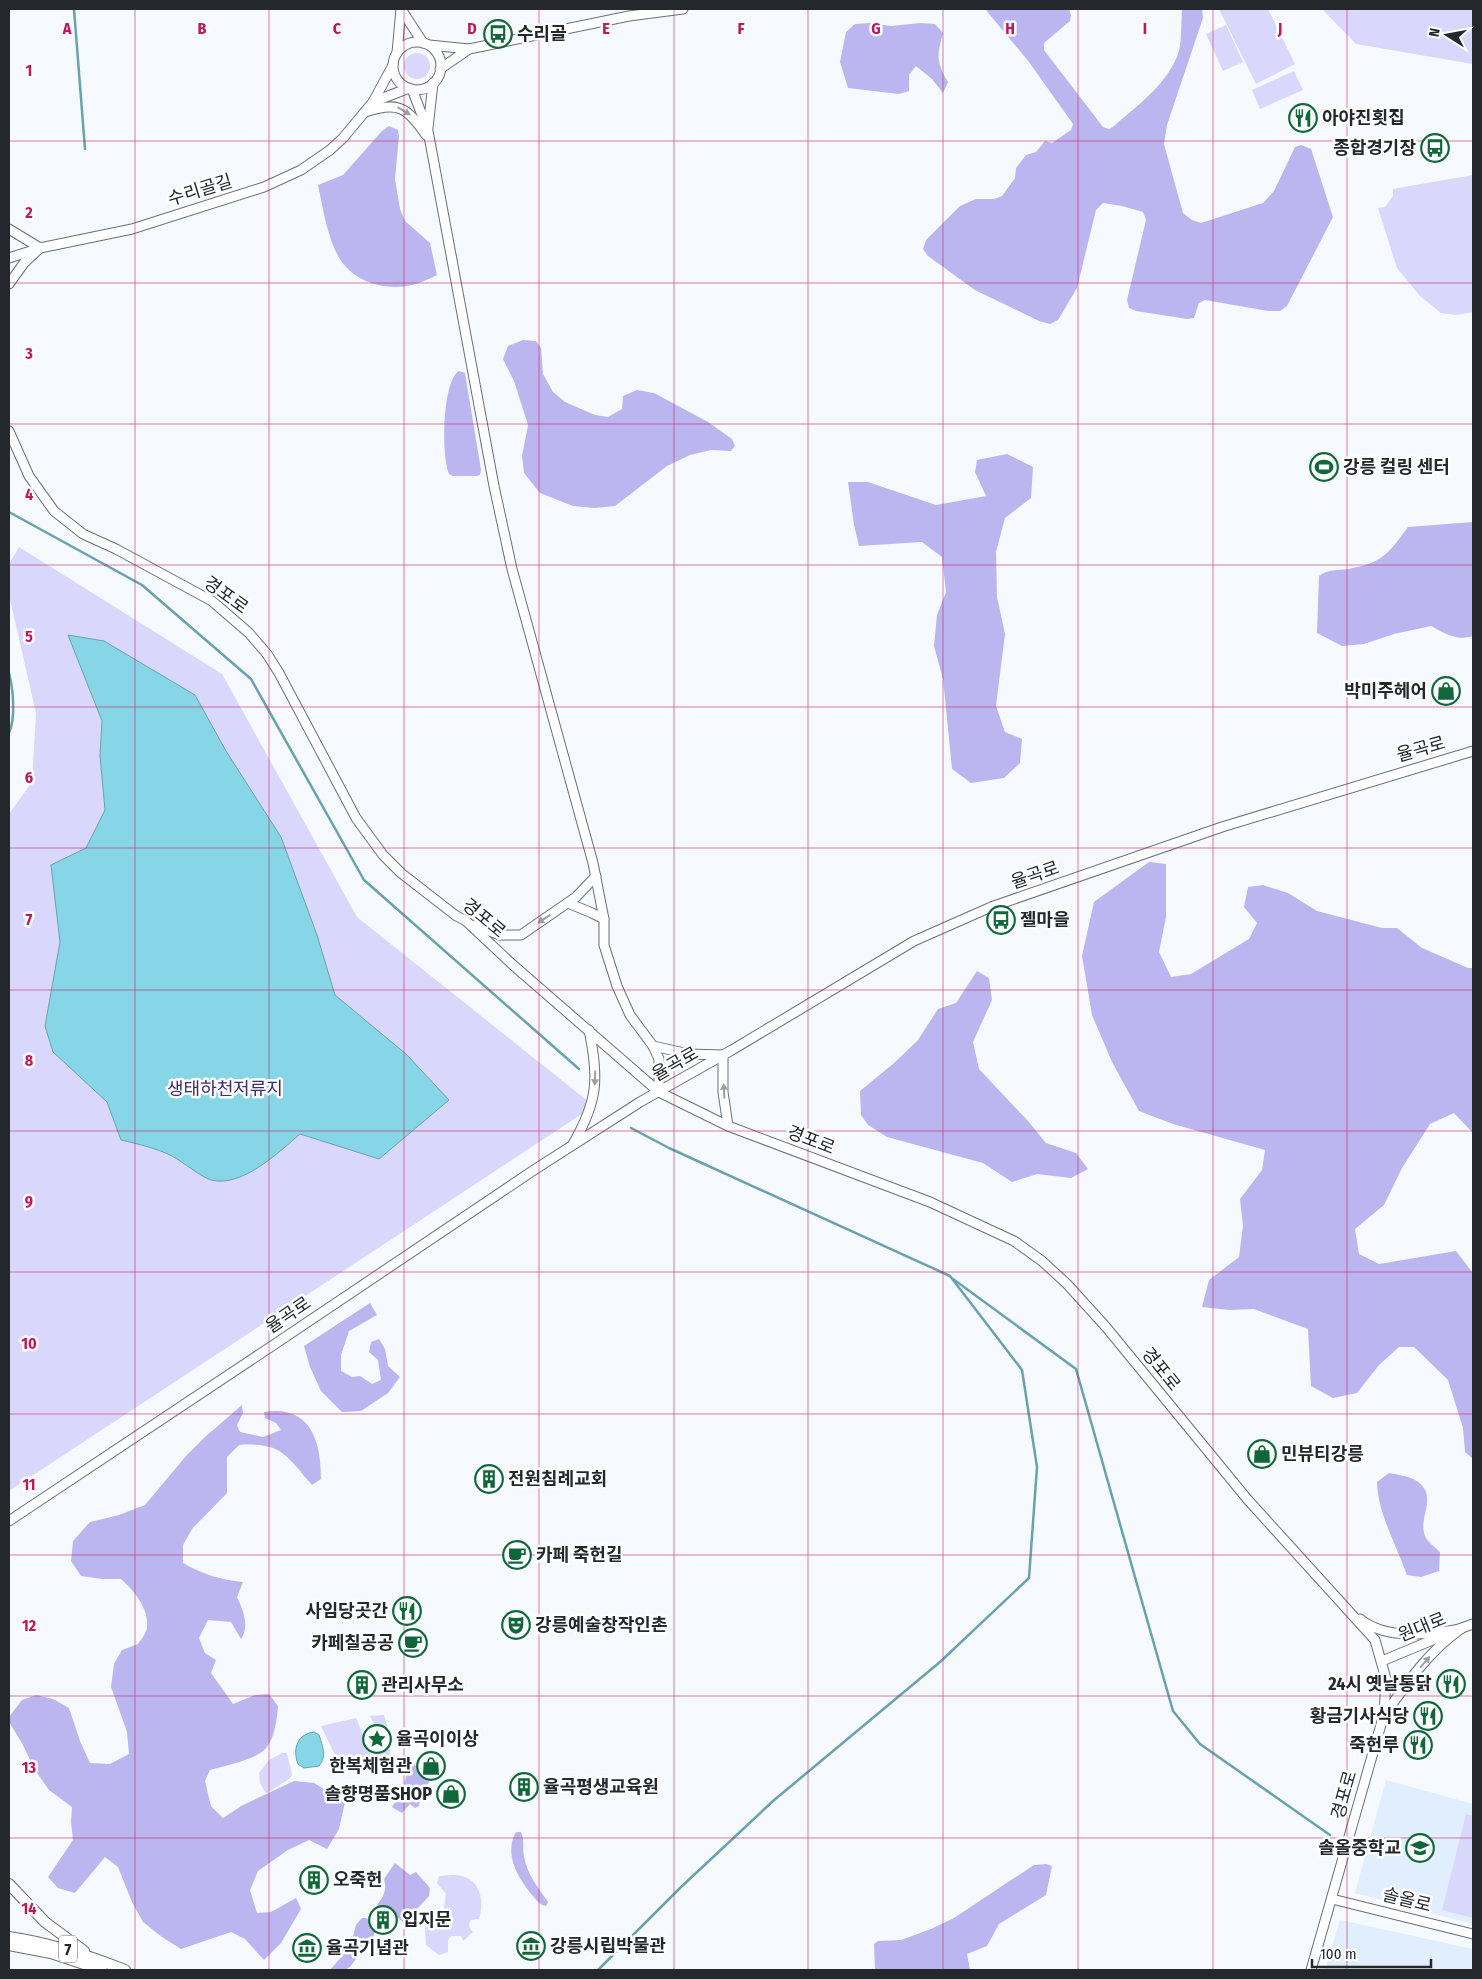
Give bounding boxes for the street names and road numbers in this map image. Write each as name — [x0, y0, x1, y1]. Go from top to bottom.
street label: 수리골길 — [165, 170, 235, 210]
street label: 경포로 — [199, 571, 253, 619]
street label: 율곡로 — [1394, 732, 1448, 766]
street label: 율곡로 — [1008, 857, 1062, 893]
street label: 경포로 — [458, 894, 510, 942]
street label: 율곡로 — [648, 1042, 702, 1086]
street label: 경포로 — [784, 1121, 838, 1159]
street label: 율곡로 — [261, 1292, 315, 1338]
street label: 경포로 — [1137, 1343, 1185, 1395]
street label: 원대로 — [1395, 1607, 1449, 1647]
street label: 경포로 — [1327, 1768, 1361, 1822]
street label: 솔올로 — [1380, 1883, 1434, 1917]
road number: 7 — [59, 1936, 77, 1962]

